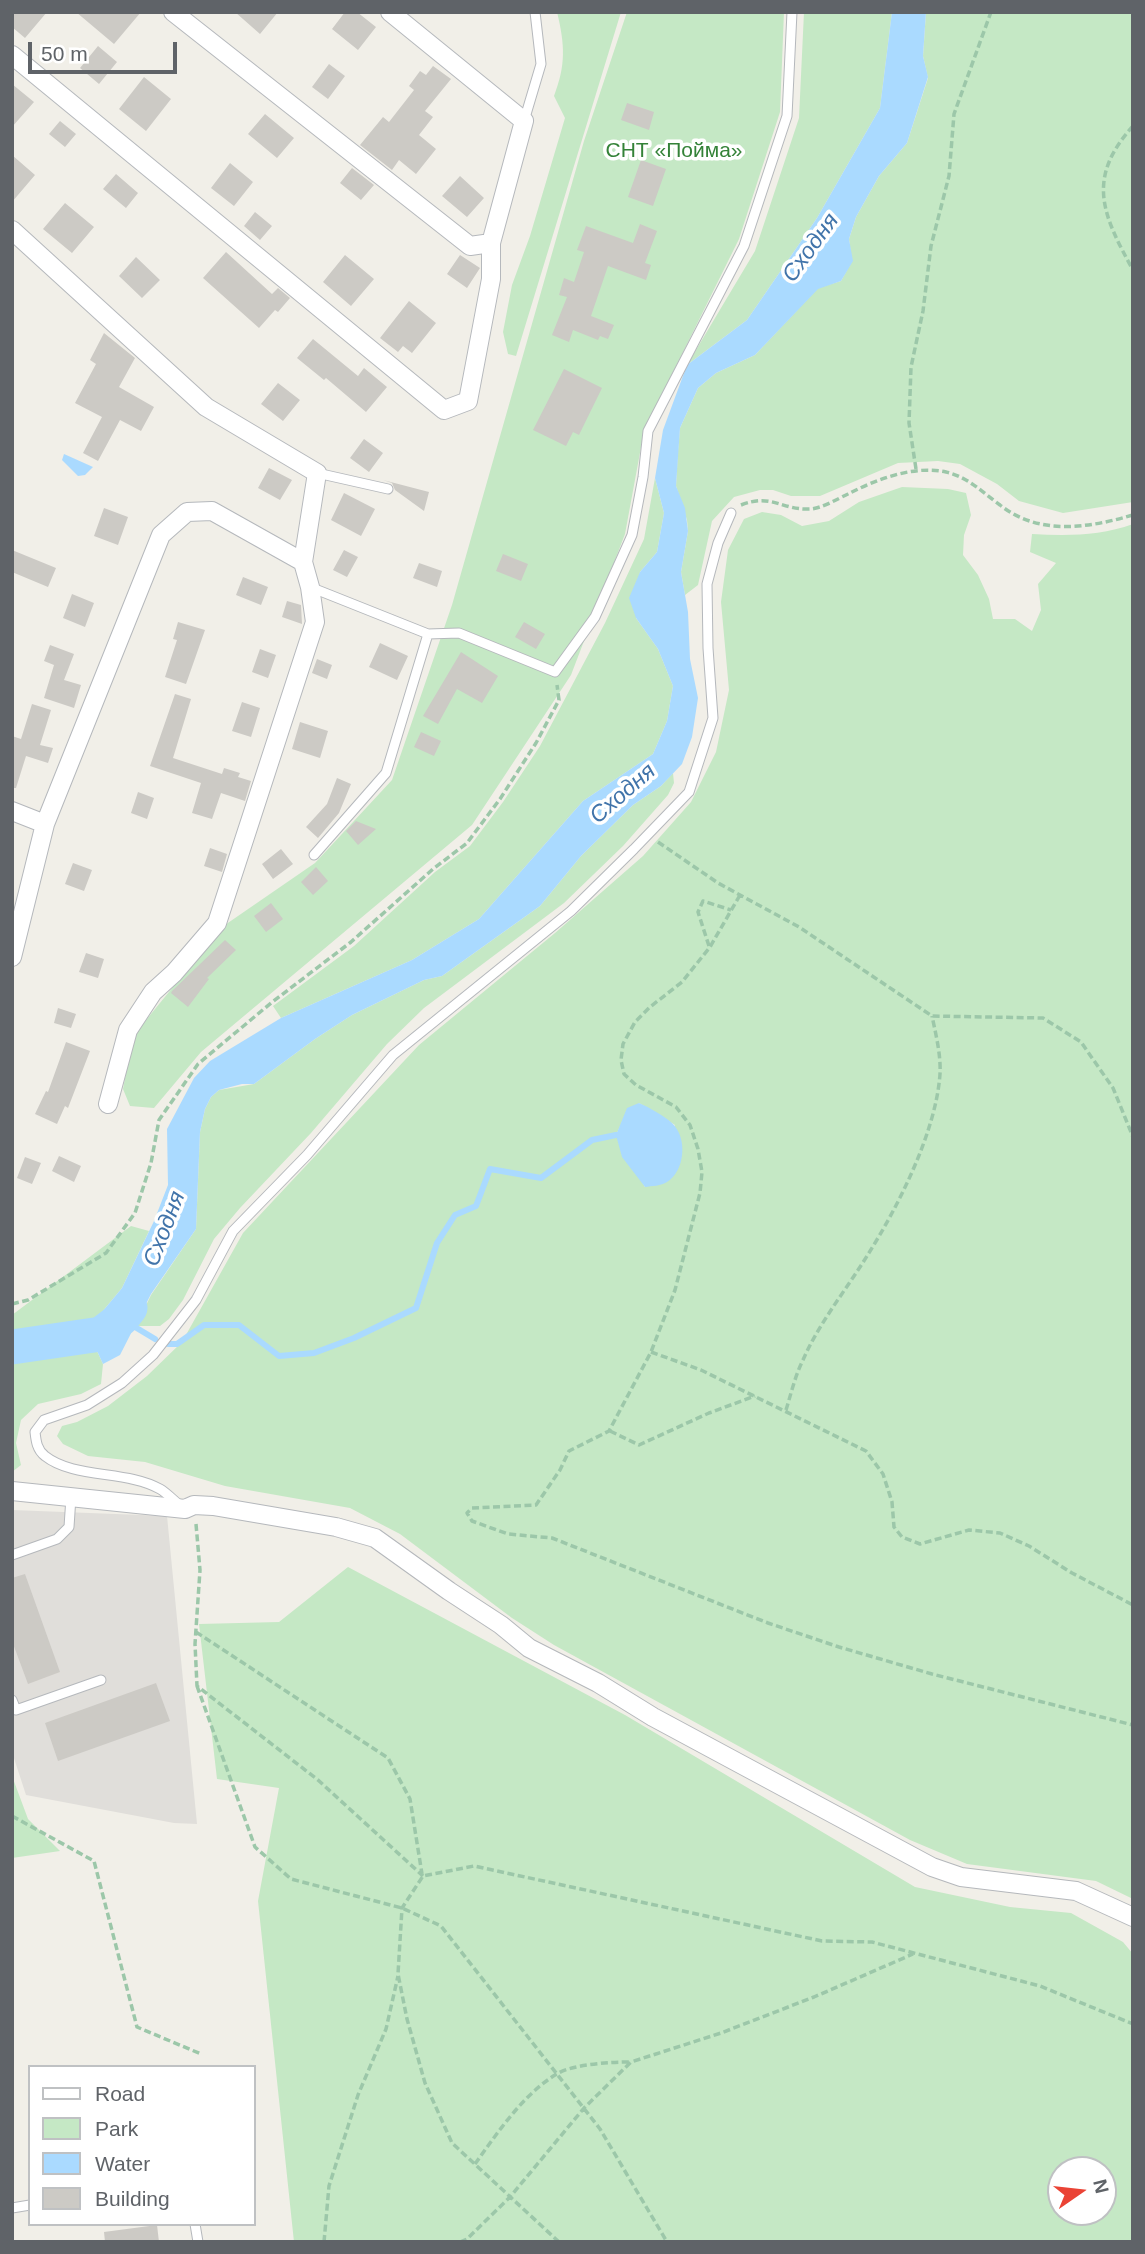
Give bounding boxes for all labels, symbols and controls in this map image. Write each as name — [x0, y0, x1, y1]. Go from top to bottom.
scale bar — [32, 28, 180, 72]
text: 50 m — [41, 42, 88, 65]
park label: СНТ «Пойма» — [606, 138, 742, 164]
water label: Сходня — [777, 208, 845, 288]
water label: Сходня — [584, 758, 662, 830]
water label: Сходня — [138, 1188, 192, 1270]
legend — [28, 2065, 256, 2226]
text: Road — [95, 2082, 145, 2105]
text: Park — [95, 2117, 138, 2140]
text: Water — [95, 2152, 150, 2175]
north arrow — [1047, 2156, 1117, 2226]
text: N — [1089, 2177, 1113, 2195]
text: Building — [95, 2187, 170, 2210]

